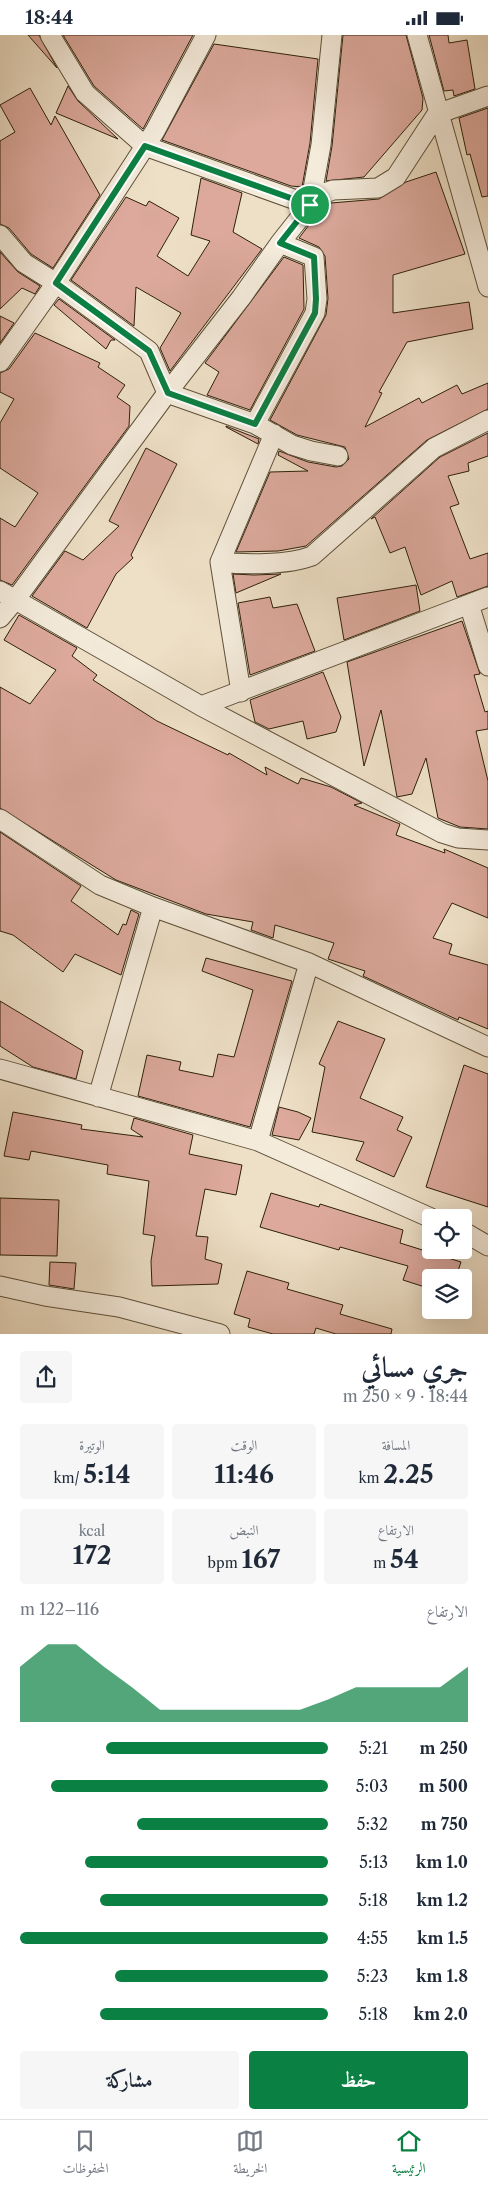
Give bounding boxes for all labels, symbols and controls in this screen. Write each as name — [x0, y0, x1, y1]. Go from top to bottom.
text: 18:44 — [25, 6, 73, 29]
pin — [289, 184, 331, 226]
icon: arrive — [296, 191, 324, 219]
map controls — [422, 1209, 472, 1319]
button: locate — [422, 1209, 472, 1259]
button: layers — [422, 1269, 472, 1319]
text: جري مسائي — [361, 1350, 468, 1384]
button: share — [20, 1351, 72, 1403]
text: 18:44 · 9 × 250 m — [343, 1386, 468, 1406]
text: الوتيرة — [79, 1436, 105, 1454]
text: الوقت — [231, 1436, 257, 1454]
text: المسافة — [382, 1436, 410, 1454]
text: 5:14 — [83, 1459, 131, 1490]
text: 11:46 — [214, 1459, 274, 1490]
text: 2.25 — [383, 1459, 434, 1490]
text: /km — [53, 1469, 83, 1487]
text: km — [358, 1469, 383, 1487]
text: النبض — [230, 1521, 258, 1539]
text: الارتفاع — [378, 1521, 414, 1539]
text: kcal — [79, 1522, 105, 1540]
text: 172 — [72, 1540, 112, 1571]
text: 167 — [241, 1544, 280, 1575]
text: 54 — [390, 1544, 419, 1575]
text: bpm — [208, 1554, 241, 1572]
text: m — [373, 1554, 390, 1572]
text: 116–122 m — [20, 1599, 99, 1619]
text: الارتفاع — [426, 1601, 468, 1621]
text: 5:21 — [359, 1738, 388, 1758]
text: 250 m — [420, 1738, 468, 1758]
text: 5:03 — [356, 1776, 388, 1796]
text: 500 m — [419, 1776, 468, 1796]
text: 5:32 — [357, 1814, 388, 1834]
text: 750 m — [421, 1814, 468, 1834]
text: 5:13 — [359, 1852, 388, 1872]
text: 1.0 km — [416, 1852, 468, 1872]
text: 5:18 — [359, 1890, 388, 1910]
text: 1.2 km — [416, 1890, 468, 1910]
text: 4:55 — [357, 1928, 388, 1948]
text: 1.5 km — [417, 1928, 468, 1948]
text: 5:23 — [357, 1966, 388, 1986]
text: 1.8 km — [416, 1966, 468, 1986]
text: 5:18 — [359, 2004, 388, 2024]
text: 2.0 km — [414, 2004, 468, 2024]
button: مشاركة — [20, 2051, 239, 2109]
button: حفظ — [249, 2051, 468, 2109]
tab: المحفوظات — [62, 2127, 109, 2182]
tab: الخريطة — [233, 2127, 267, 2182]
tab: الرئيسية — [392, 2127, 426, 2182]

